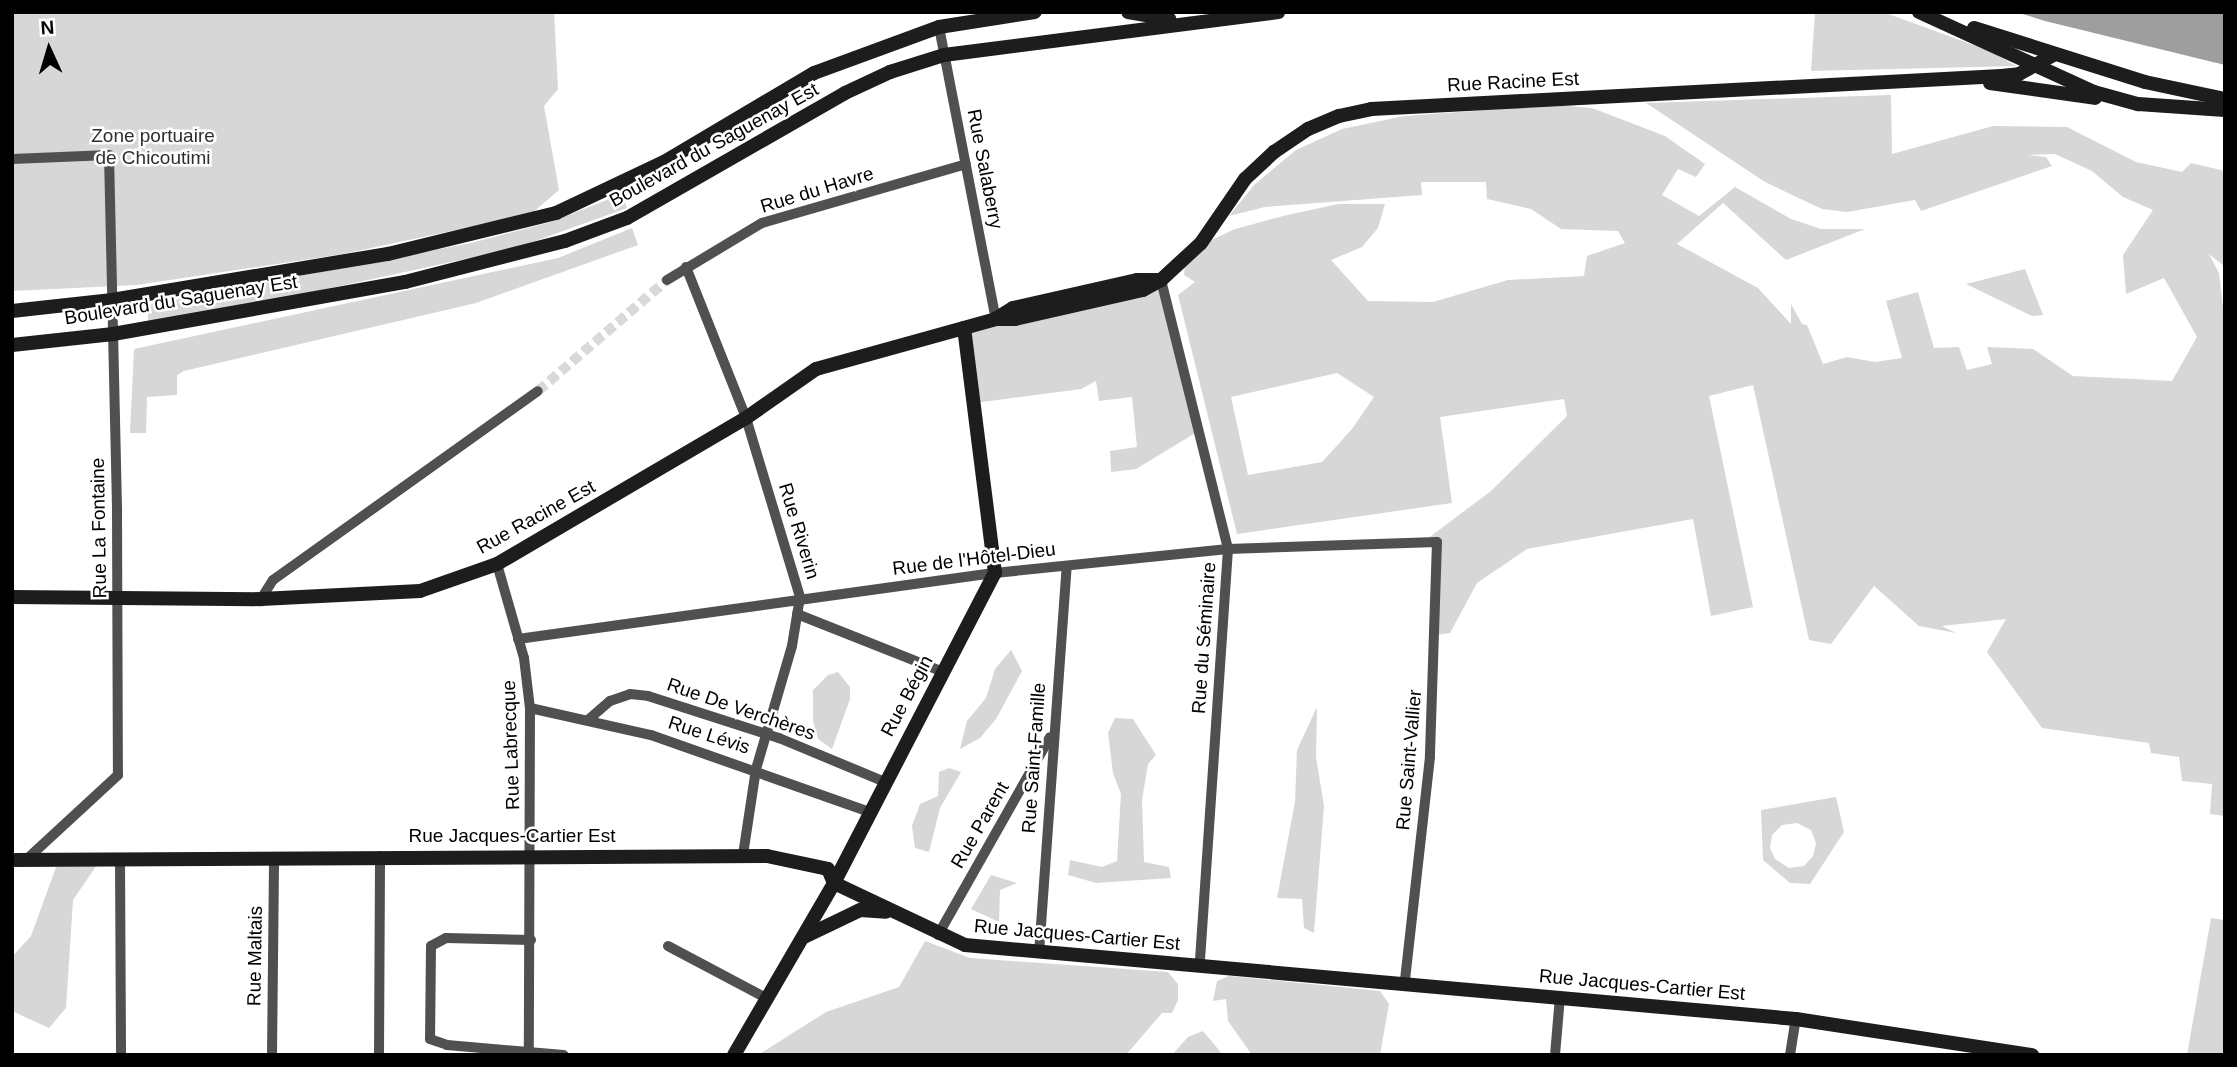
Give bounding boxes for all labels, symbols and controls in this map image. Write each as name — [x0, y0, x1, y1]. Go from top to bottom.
north arrow — [14, 14, 84, 84]
text: N — [40, 17, 55, 39]
street label: Rue Racine Est — [1446, 67, 1580, 97]
street label: Boulevard du Saguenay Est — [605, 78, 823, 212]
street label: Rue Salaberry — [962, 107, 1008, 231]
park label: Zone portuaire de Chicoutimi — [91, 125, 215, 169]
street label: Rue du Havre — [758, 162, 876, 218]
street label: Boulevard du Saguenay Est — [63, 270, 299, 330]
street label: Rue La Fontaine — [86, 458, 112, 598]
street label: Rue Racine Est — [473, 475, 599, 559]
street label: Rue Riverin — [774, 480, 824, 582]
street label: Rue de l'Hôtel-Dieu — [891, 538, 1057, 580]
street label: Rue du Séminaire — [1187, 561, 1221, 715]
street label: Rue Bégin — [876, 651, 938, 741]
street label: Rue De Verchères — [664, 673, 818, 745]
street label: Rue Labrecque — [497, 680, 525, 810]
street label: Rue Saint-Famille — [1017, 682, 1051, 834]
street label: Rue Saint-Vallier — [1391, 689, 1427, 831]
street label: Rue Lévis — [665, 711, 753, 759]
street label: Rue Parent — [946, 778, 1014, 872]
street label: Rue Jacques-Cartier Est — [409, 825, 615, 847]
street label: Rue Maltais — [243, 906, 267, 1006]
street label: Rue Jacques-Cartier Est — [973, 915, 1181, 955]
street label: Rue Jacques-Cartier Est — [1538, 965, 1746, 1005]

